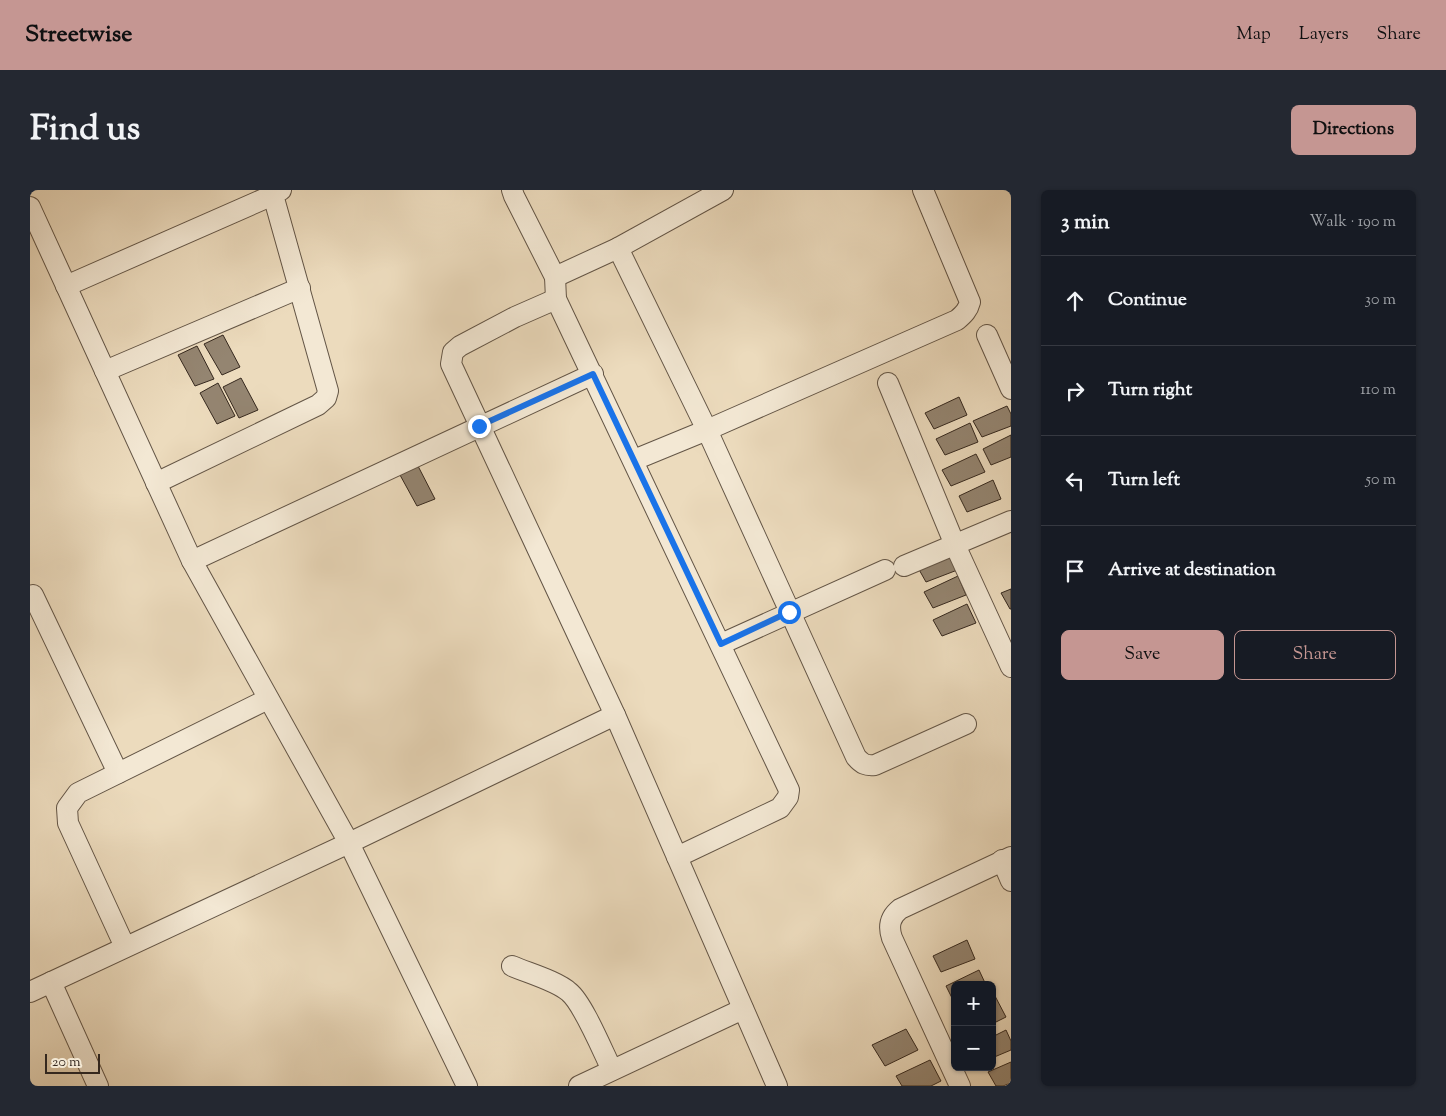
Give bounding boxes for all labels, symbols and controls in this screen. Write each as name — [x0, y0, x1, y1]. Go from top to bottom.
text: Streetwise — [25, 18, 132, 52]
text: Map — [1236, 22, 1271, 48]
text: Layers — [1299, 22, 1349, 48]
text: Share — [1377, 22, 1421, 48]
text: Find us — [30, 105, 140, 156]
button: Directions — [1291, 105, 1416, 155]
text: 3 min — [1061, 208, 1110, 238]
text: Walk · 190 m — [1309, 211, 1396, 234]
icon: ahead — [1061, 287, 1089, 315]
text: Continue — [1108, 287, 1187, 314]
text: 30 m — [1365, 289, 1396, 312]
icon: right — [1061, 377, 1089, 405]
text: Turn right — [1108, 377, 1192, 404]
text: 110 m — [1360, 379, 1396, 402]
route end — [468, 415, 491, 438]
icon: left — [1061, 467, 1089, 495]
text: Turn left — [1108, 467, 1180, 494]
text: 50 m — [1365, 469, 1396, 492]
icon: arrive — [1061, 557, 1089, 585]
text: Arrive at destination — [1108, 557, 1276, 584]
route start — [778, 601, 801, 624]
button: Save — [1061, 630, 1224, 680]
button: Share — [1234, 630, 1396, 680]
map controls — [951, 981, 996, 1071]
button: + — [951, 981, 996, 1026]
button: − — [951, 1026, 996, 1071]
scale bar — [45, 1051, 100, 1074]
text: 20 m — [52, 1053, 81, 1073]

